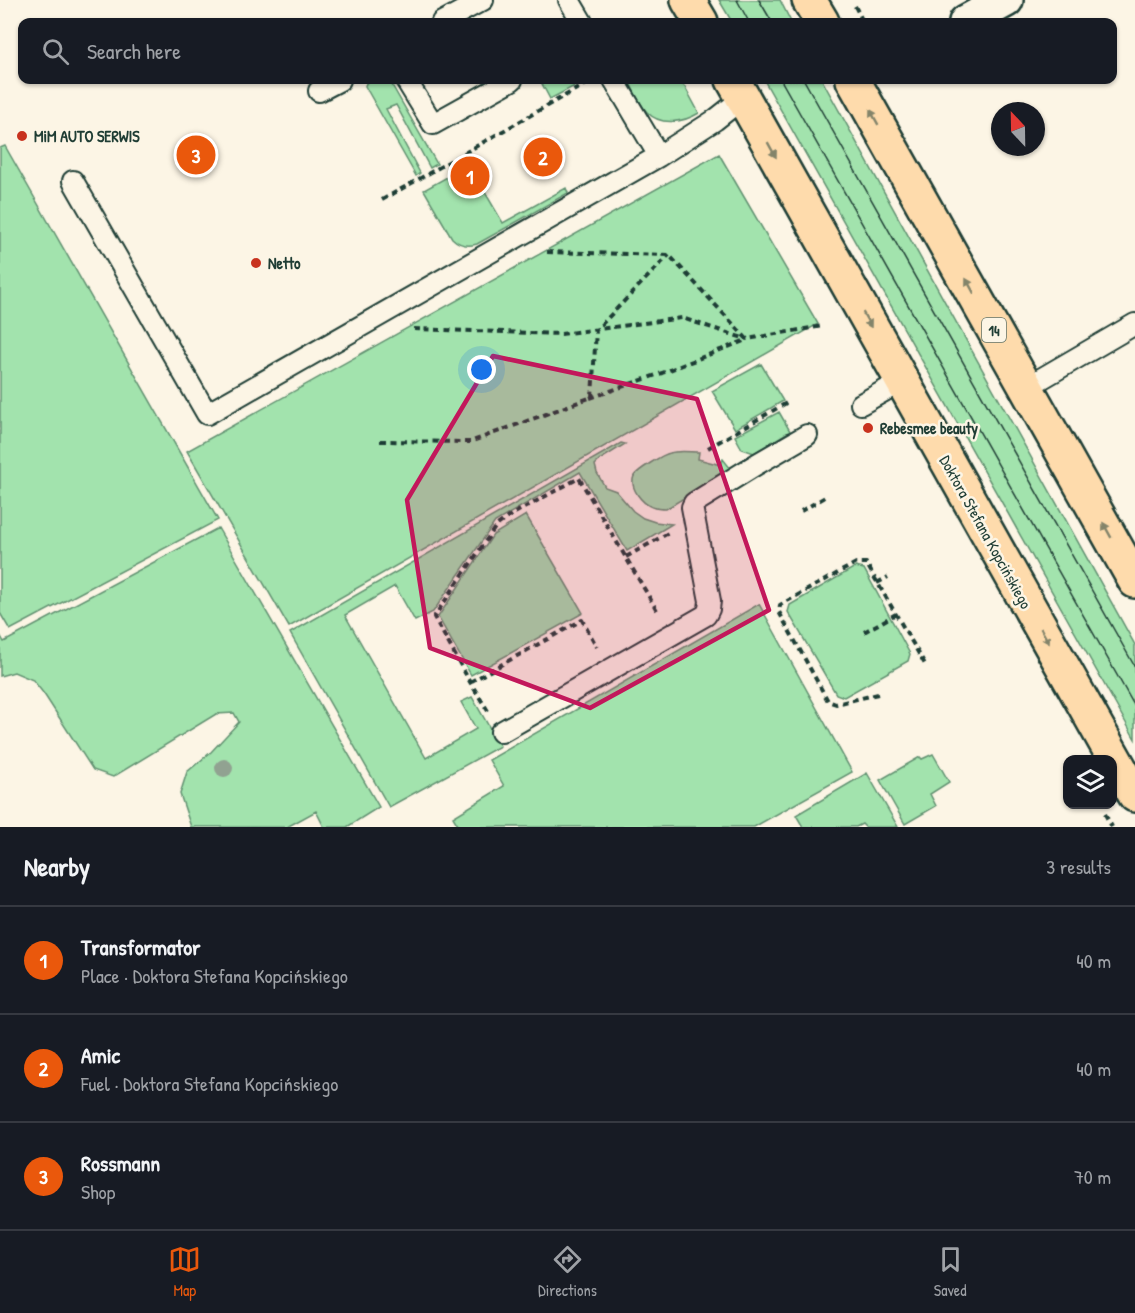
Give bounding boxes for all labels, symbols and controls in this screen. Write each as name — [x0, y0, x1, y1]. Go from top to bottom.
search box — [18, 18, 1117, 84]
icon: search — [39, 35, 72, 68]
text: Search here — [87, 36, 181, 66]
north arrow — [991, 102, 1045, 156]
one-way arrow — [869, 108, 879, 125]
place label: MiM AUTO SERWIS — [34, 125, 140, 147]
marker: MiM AUTO SERWIS — [15, 129, 29, 143]
pin: 3 — [176, 132, 216, 178]
pin: 2 — [524, 134, 562, 180]
one-way arrow — [767, 141, 777, 158]
pin: 1 — [450, 154, 490, 198]
place label: Netto — [268, 252, 301, 274]
marker: Netto — [249, 256, 263, 270]
one-way arrow — [965, 278, 975, 295]
one-way arrow — [862, 312, 872, 329]
road number: 14 — [982, 318, 1006, 342]
your location — [467, 355, 496, 384]
place label: Rebesmee beauty — [880, 417, 978, 440]
marker: Rebesmee beauty — [861, 421, 875, 435]
street label: Doktora Stefana Kopcińskiego — [935, 451, 1038, 613]
one-way arrow — [1102, 521, 1112, 538]
one-way arrow — [1040, 628, 1050, 645]
map controls — [1063, 755, 1117, 809]
button: layers — [1063, 755, 1117, 809]
text: Nearby — [24, 849, 90, 884]
text: 3 results — [1046, 853, 1111, 880]
text: Transformator — [81, 932, 201, 962]
text: 1 — [40, 947, 47, 974]
text: 40 m — [1076, 947, 1111, 974]
text: Place · Doktora Stefana Kopcińskiego — [81, 962, 348, 989]
text: Amic — [81, 1040, 120, 1070]
text: 2 — [39, 1055, 48, 1082]
text: 40 m — [1076, 1055, 1111, 1082]
text: Fuel · Doktora Stefana Kopcińskiego — [81, 1070, 338, 1097]
text: Rossmann — [81, 1148, 160, 1178]
text: 3 — [39, 1163, 48, 1190]
text: 70 m — [1074, 1163, 1111, 1190]
text: Shop — [81, 1178, 115, 1205]
tab: Map — [168, 1243, 201, 1301]
tab: Directions — [538, 1243, 597, 1301]
tab: Saved — [934, 1243, 967, 1301]

